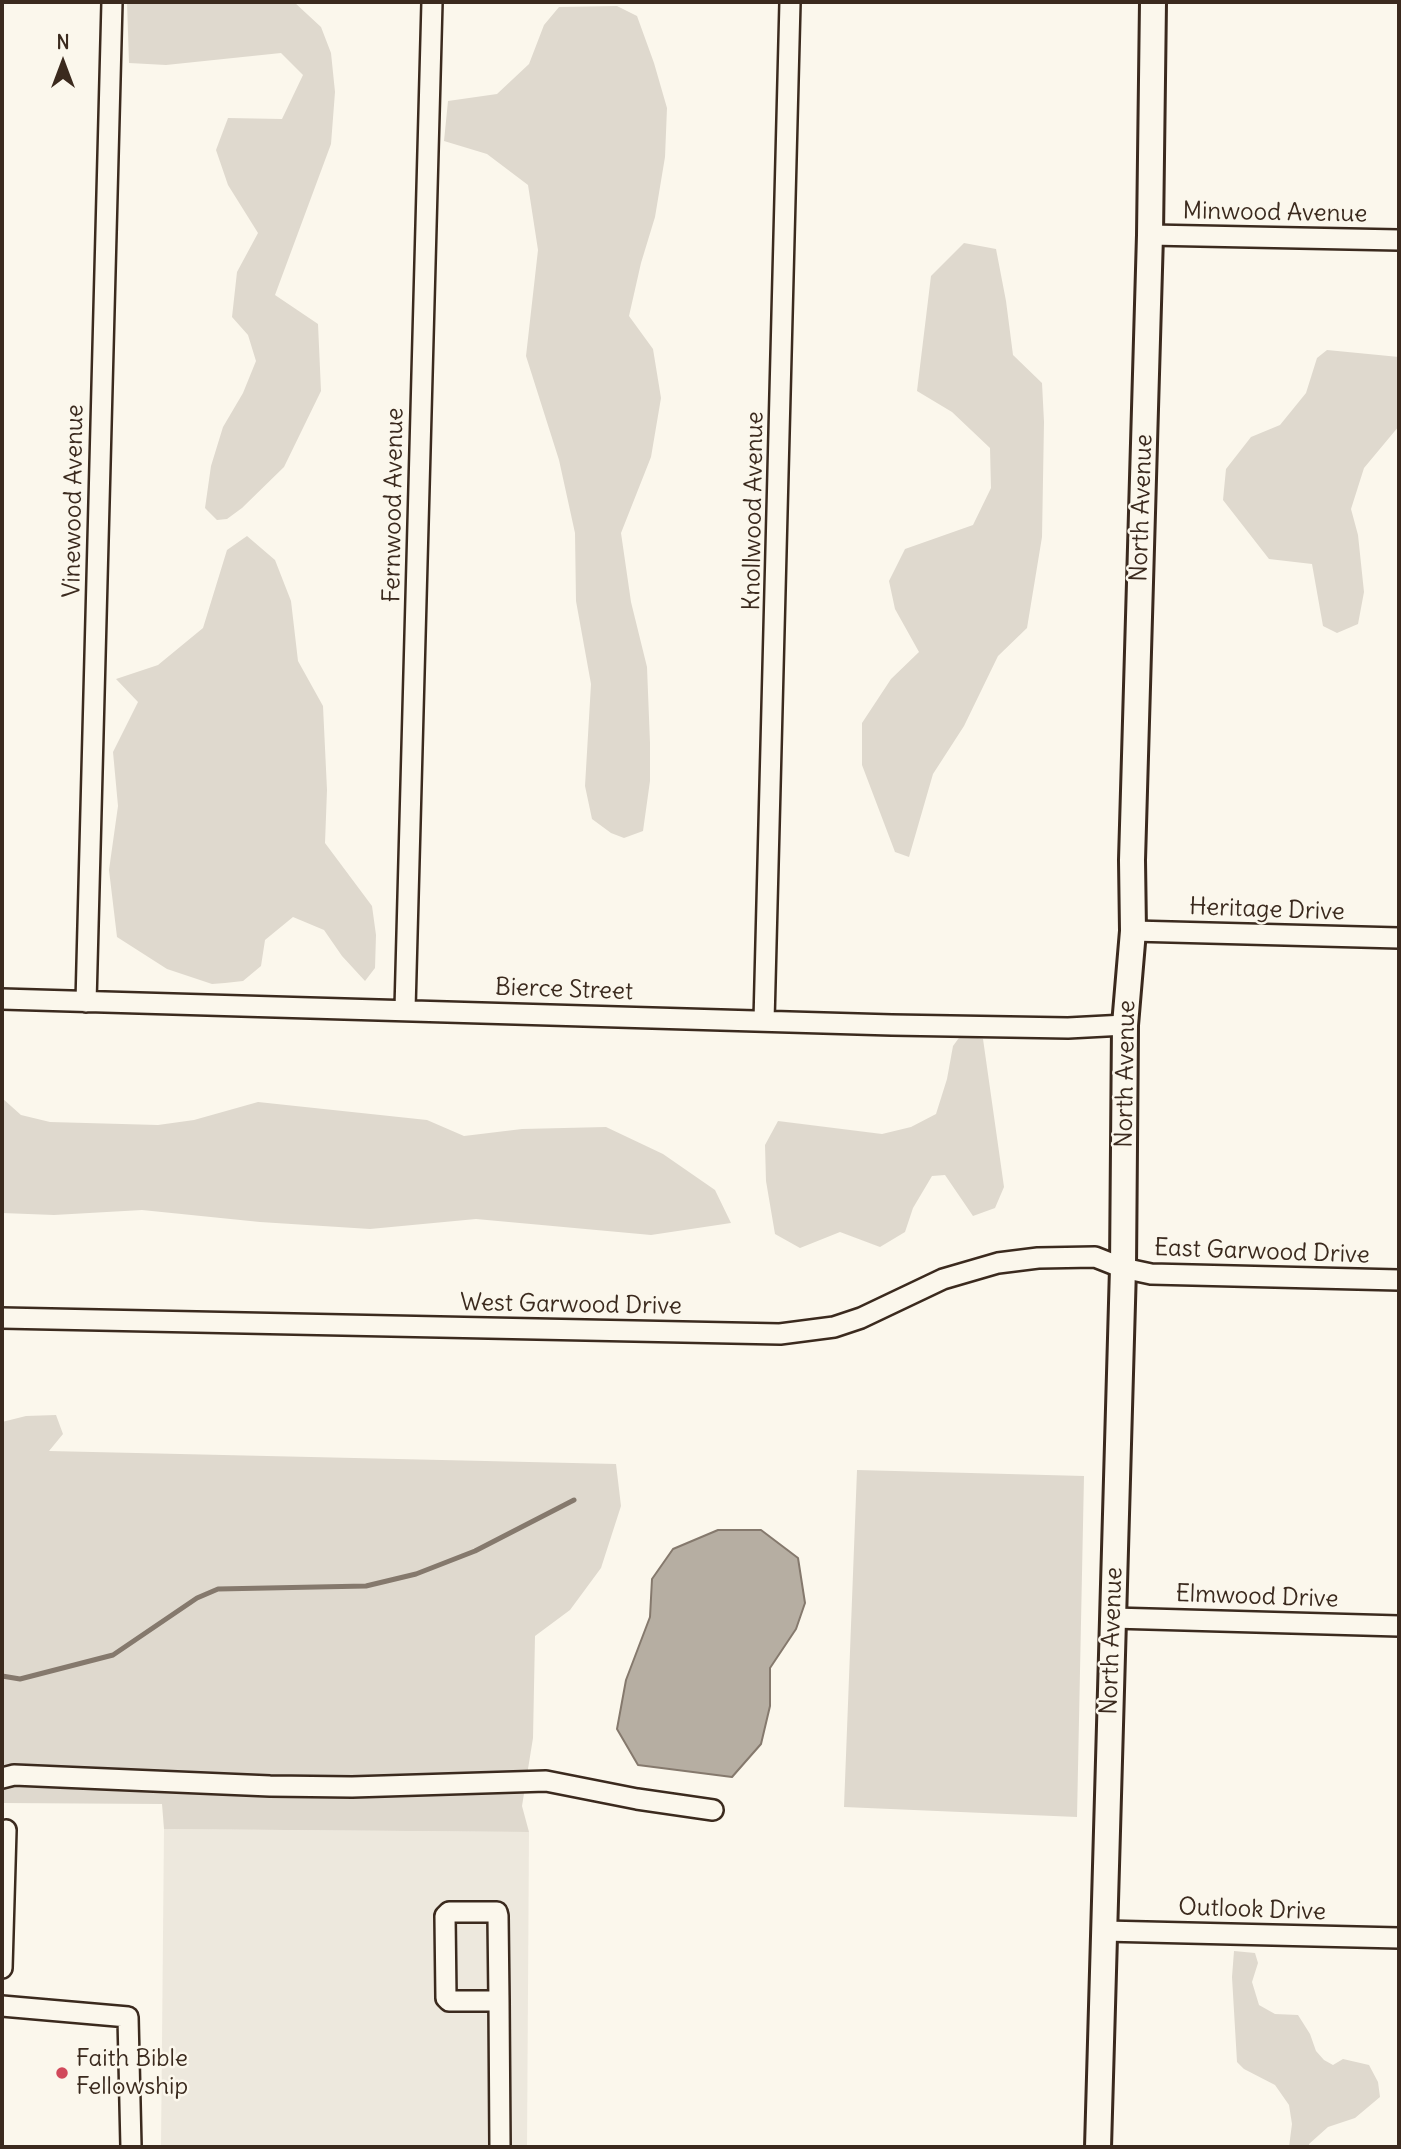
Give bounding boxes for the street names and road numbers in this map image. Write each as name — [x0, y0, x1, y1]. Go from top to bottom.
street label: Minwood Avenue — [1182, 197, 1368, 229]
street label: Vinewood Avenue — [58, 404, 90, 598]
street label: Fernwood Avenue — [378, 407, 410, 603]
street label: Knollwood Avenue — [738, 411, 770, 611]
street label: North Avenue — [1125, 434, 1159, 582]
street label: Heritage Drive — [1189, 893, 1345, 927]
street label: Bierce Street — [494, 973, 634, 1007]
street label: North Avenue — [1110, 1000, 1142, 1148]
street label: East Garwood Drive — [1154, 1234, 1370, 1270]
street label: West Garwood Drive — [460, 1289, 682, 1321]
street label: North Avenue — [1095, 1567, 1129, 1715]
street label: Elmwood Drive — [1175, 1580, 1339, 1614]
street label: Outlook Drive — [1178, 1893, 1326, 1927]

